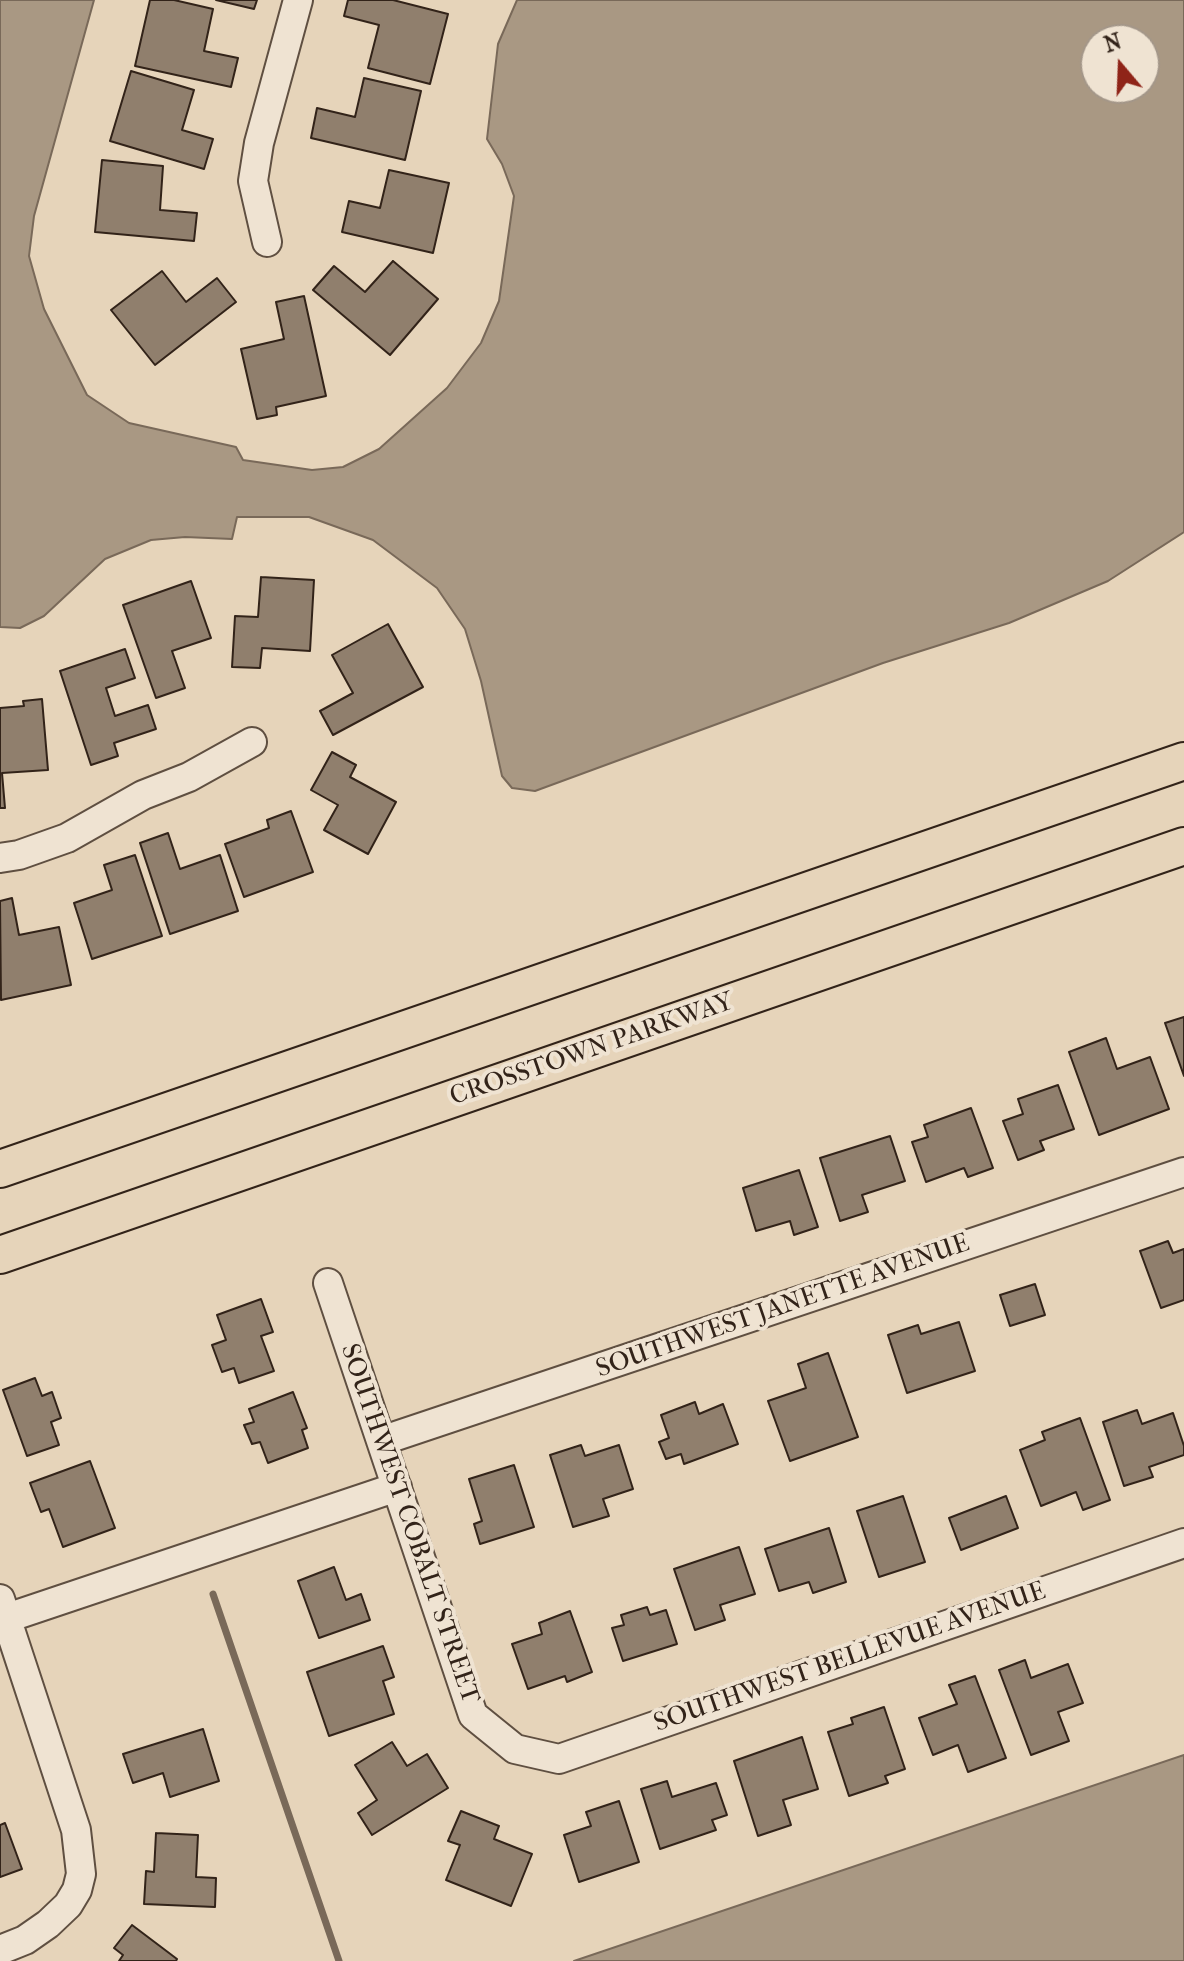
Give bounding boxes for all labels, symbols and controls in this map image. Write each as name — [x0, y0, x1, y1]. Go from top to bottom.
north arrow — [1080, 24, 1160, 104]
text: N — [1101, 28, 1125, 58]
street label: CROSSTOWN PARKWAY — [446, 987, 738, 1113]
street label: SOUTHWEST JANETTE AVENUE — [592, 1228, 974, 1386]
street label: SOUTHWEST COBALT STREET — [333, 1340, 485, 1708]
street label: SOUTHWEST BELLEVUE AVENUE — [650, 1576, 1050, 1740]

